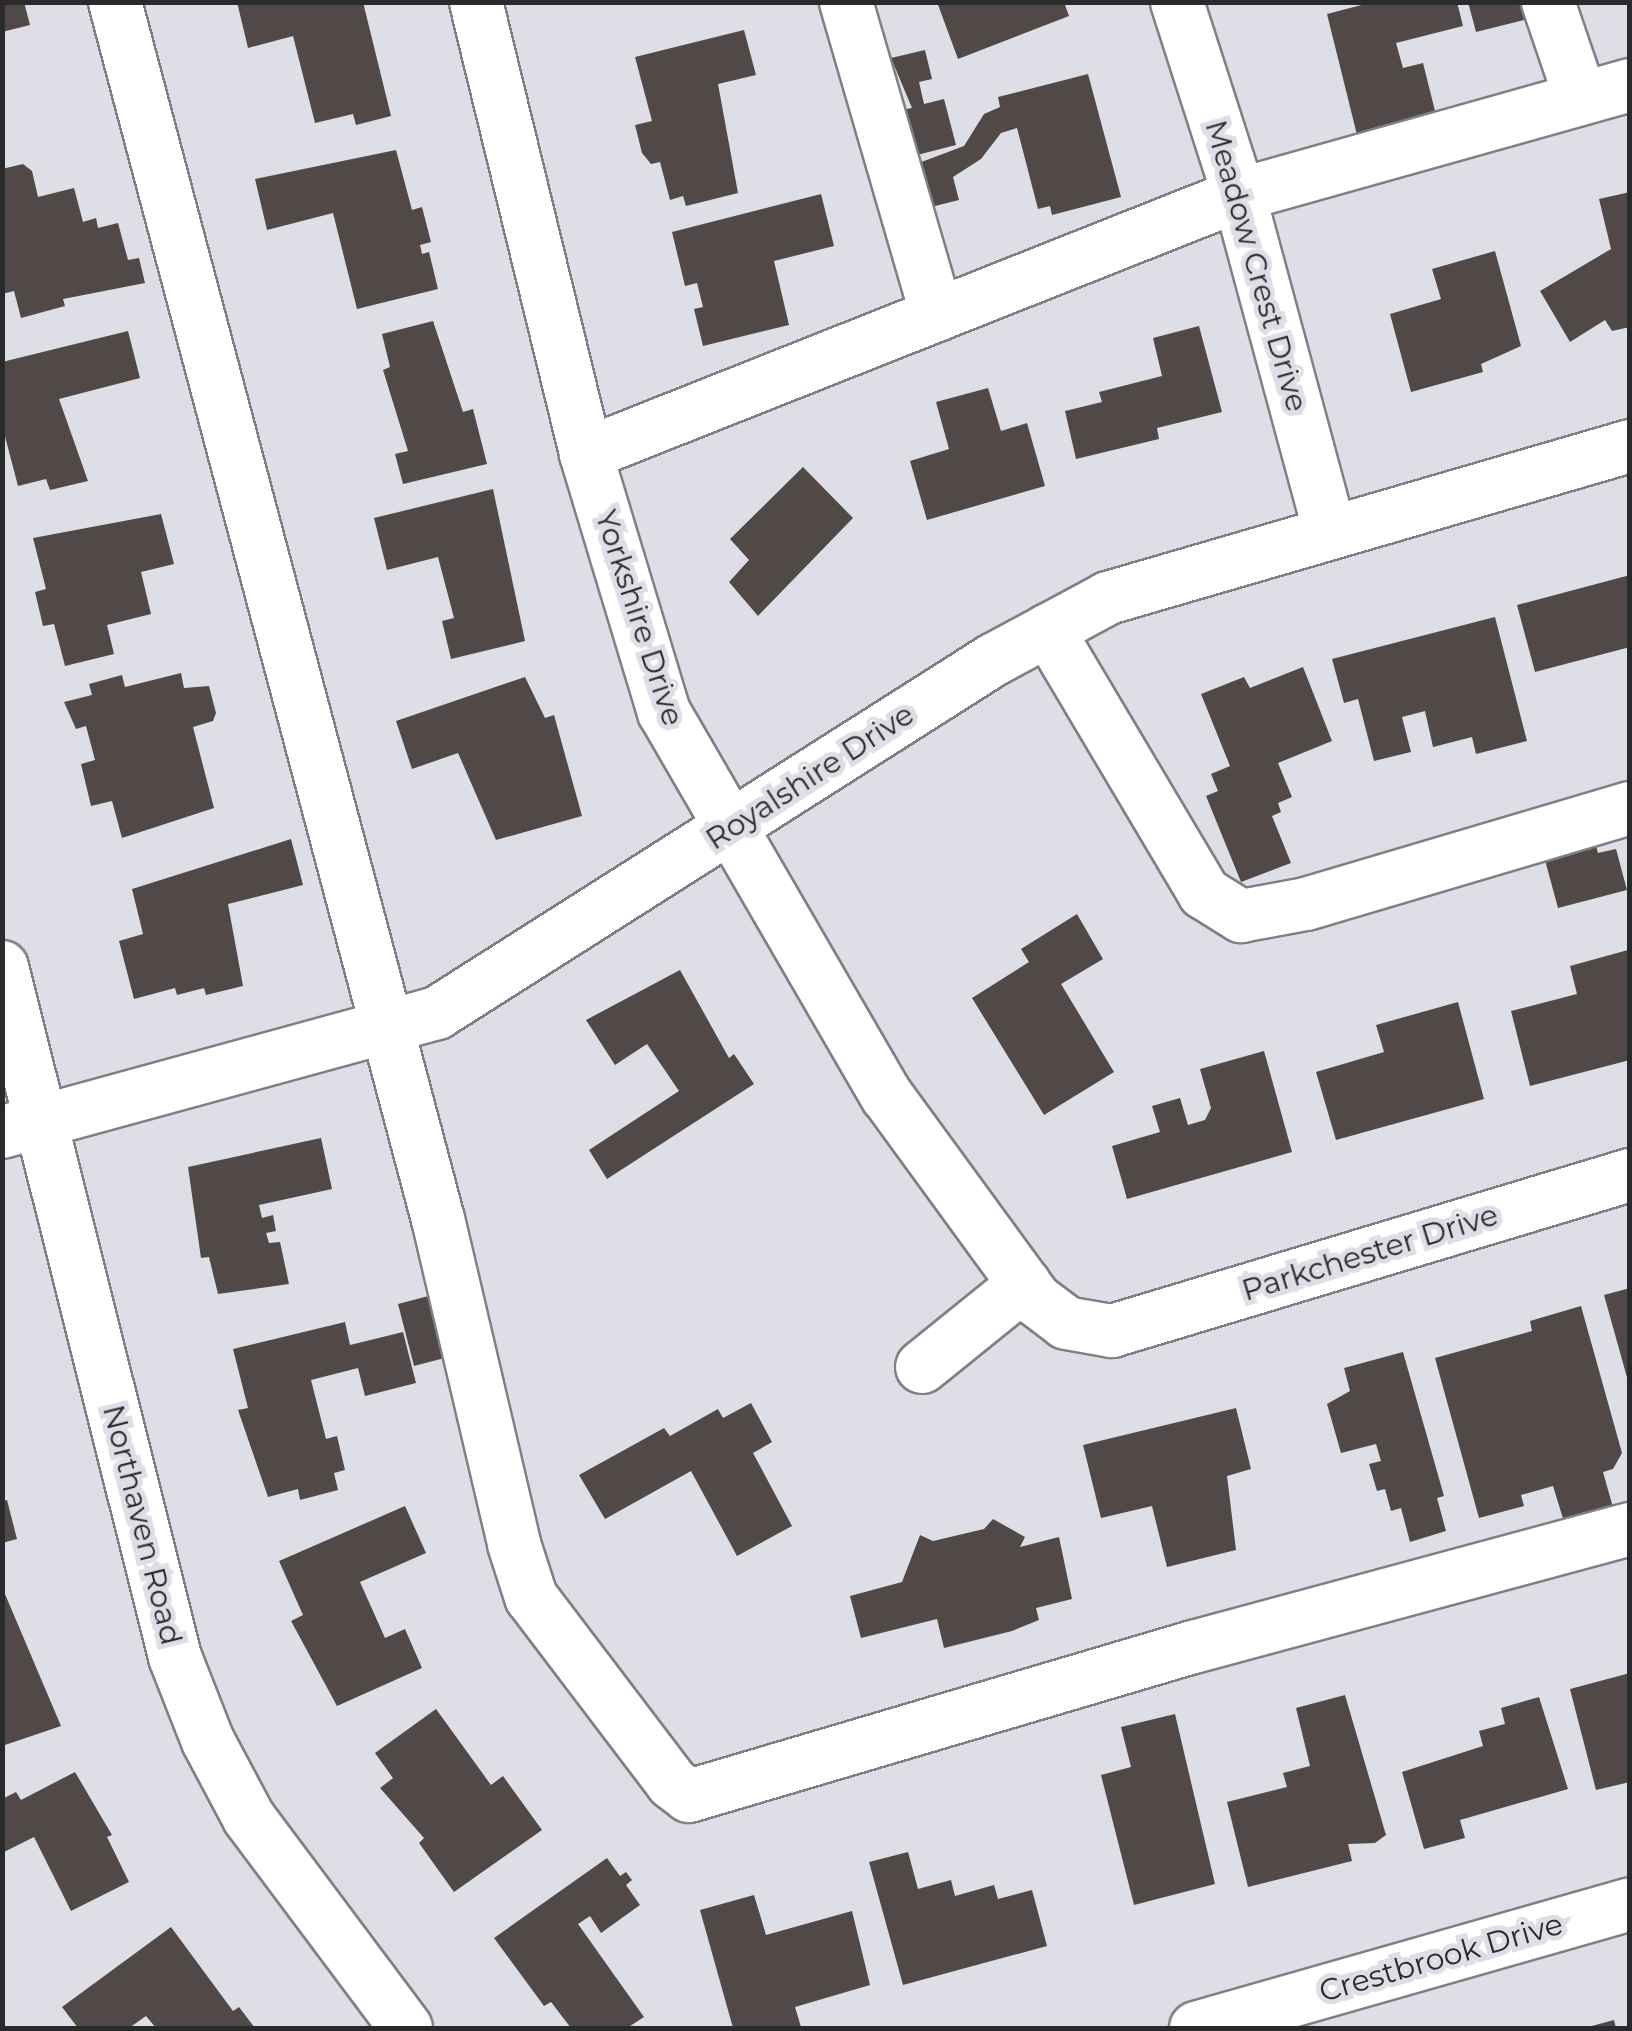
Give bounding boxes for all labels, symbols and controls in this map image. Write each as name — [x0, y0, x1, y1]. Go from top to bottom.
street label: Meadow Crest Drive — [1197, 116, 1315, 416]
street label: Yorkshire Drive — [587, 506, 691, 730]
street label: Royalshire Drive — [699, 696, 921, 858]
street label: Parkchester Drive — [1238, 1197, 1502, 1309]
street label: Northaven Road — [95, 1401, 189, 1649]
street label: Crestbrook Drive — [1315, 1906, 1567, 2010]

